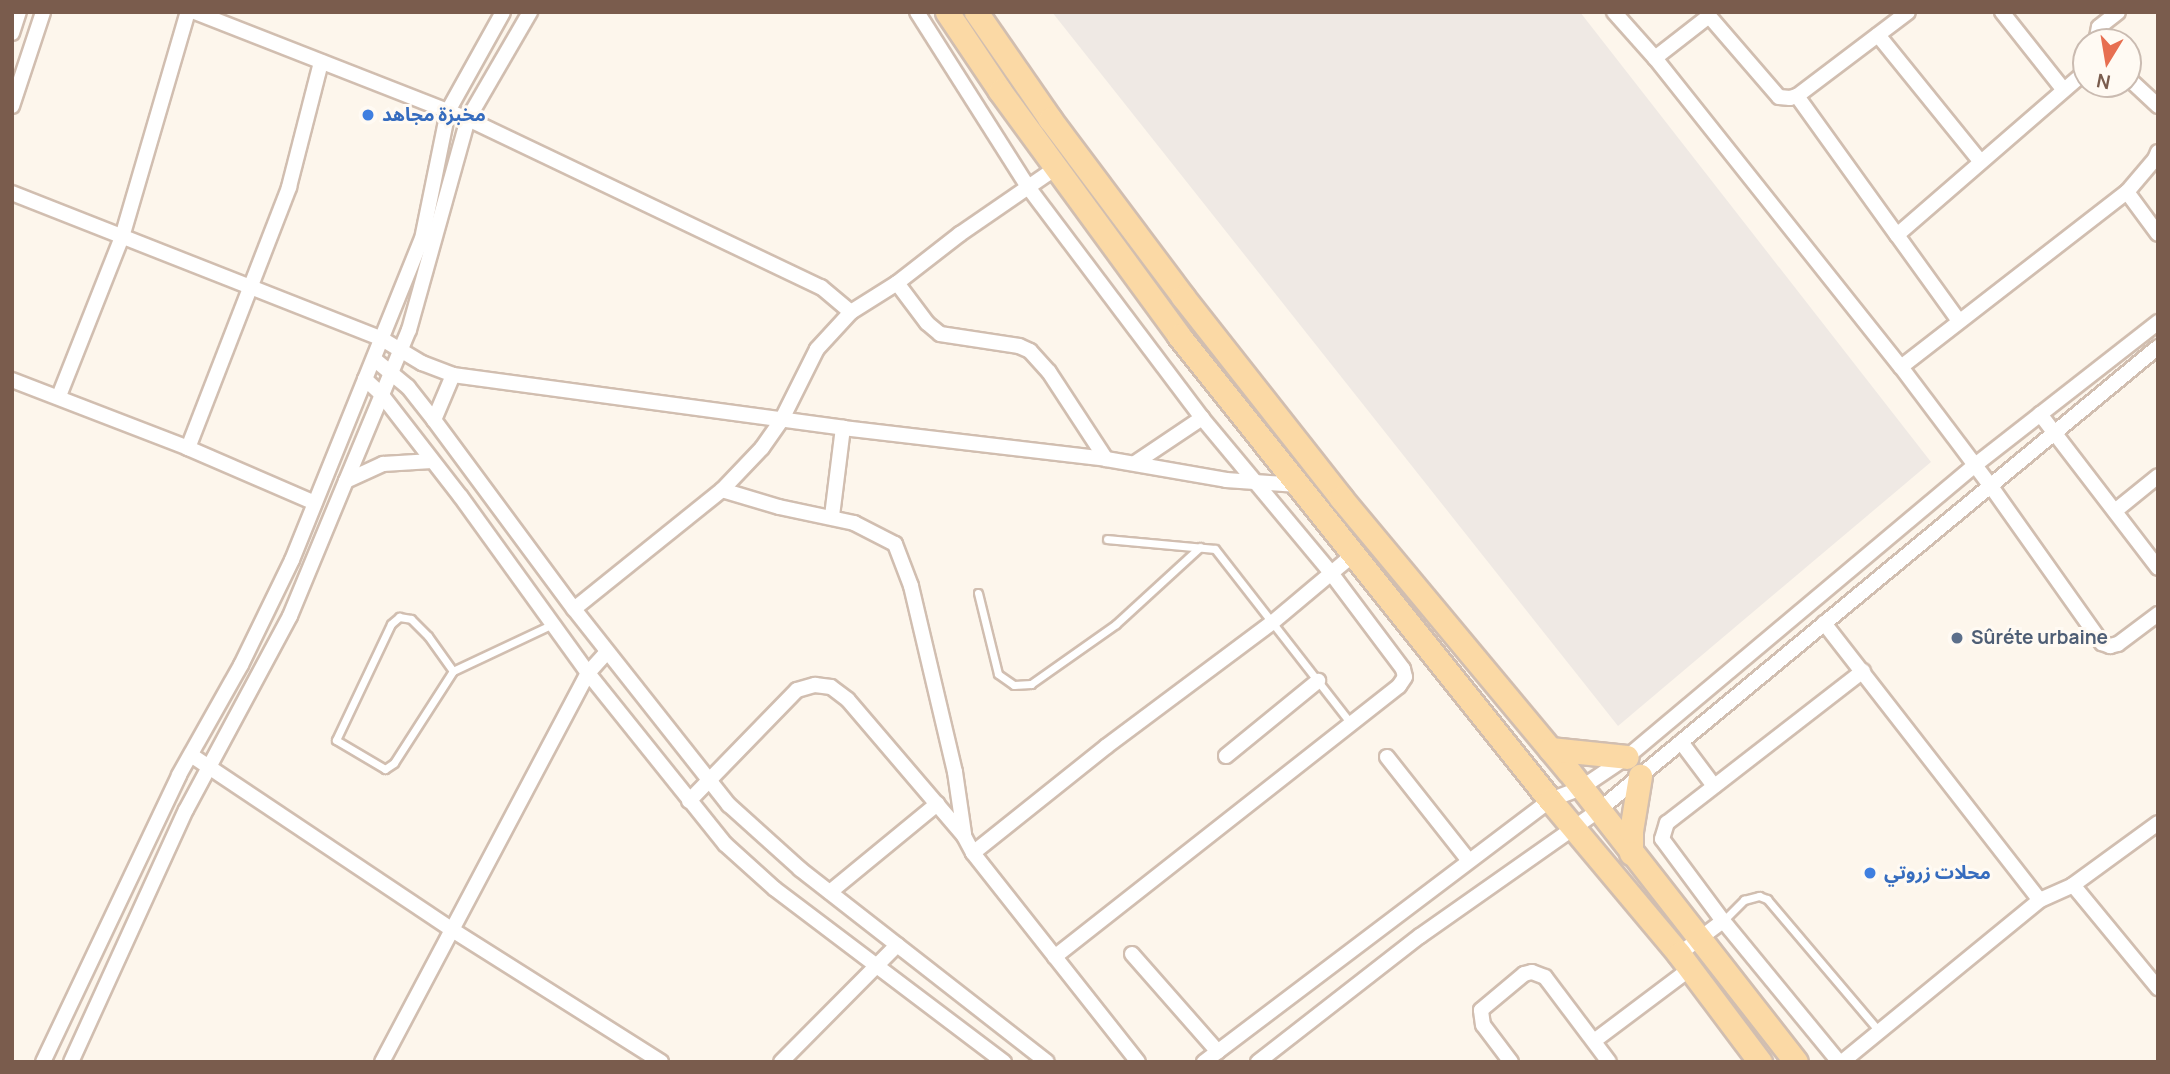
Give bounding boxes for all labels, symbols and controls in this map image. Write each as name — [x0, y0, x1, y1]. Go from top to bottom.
north arrow — [2072, 28, 2142, 98]
text: N — [2094, 68, 2113, 96]
place label: مخبزة مجاهد — [382, 104, 486, 126]
marker: مخبزة مجاهد — [360, 107, 376, 123]
place label: Sûréte urbaine — [1971, 627, 2108, 649]
marker: Sûréte urbaine — [1949, 630, 1965, 646]
place label: محلات زروتي — [1884, 862, 1991, 884]
marker: محلات زروتي — [1862, 865, 1878, 881]

